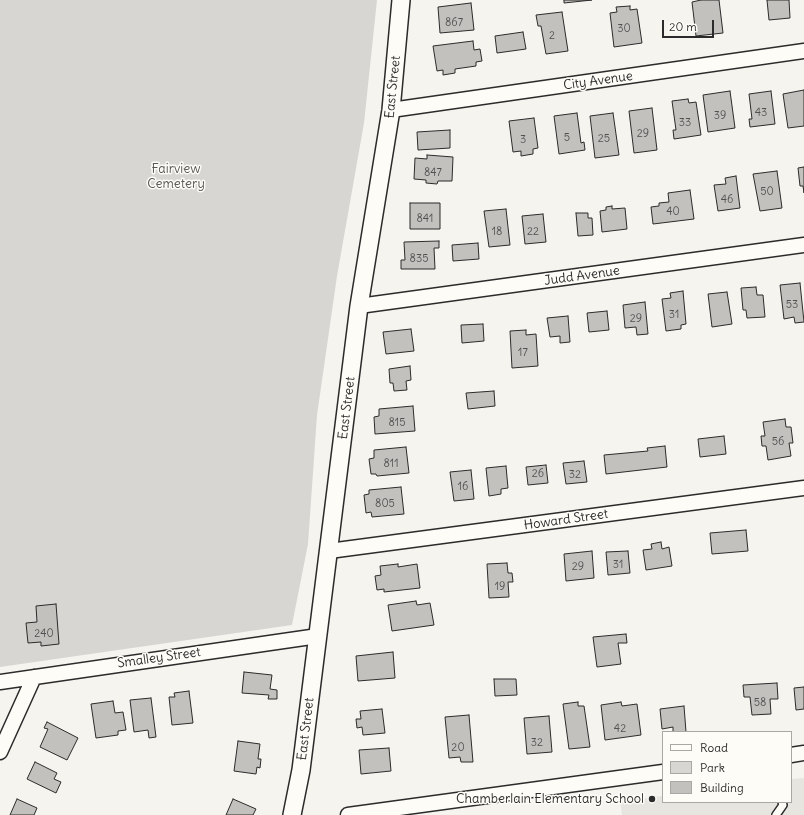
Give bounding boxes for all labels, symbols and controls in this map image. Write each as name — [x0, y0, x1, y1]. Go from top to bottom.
scale bar — [664, 12, 716, 38]
house number: 867 — [445, 16, 463, 30]
text: 20 m — [669, 19, 697, 34]
house number: 30 — [617, 22, 631, 36]
house number: 2 — [549, 29, 555, 43]
street label: East Street — [382, 55, 404, 119]
street label: City Avenue — [562, 68, 634, 94]
house number: 43 — [755, 106, 767, 120]
house number: 39 — [714, 109, 726, 123]
house number: 33 — [679, 116, 691, 130]
house number: 29 — [637, 127, 649, 141]
house number: 5 — [564, 131, 570, 145]
house number: 25 — [598, 132, 610, 146]
house number: 3 — [520, 133, 526, 147]
park label: Fairview Cemetery — [147, 161, 205, 192]
house number: 847 — [424, 166, 442, 180]
house number: 50 — [760, 185, 774, 199]
house number: 46 — [721, 193, 733, 207]
house number: 40 — [666, 205, 680, 219]
house number: 841 — [417, 212, 433, 226]
house number: 18 — [492, 225, 502, 239]
house number: 22 — [527, 225, 539, 239]
house number: 835 — [410, 252, 428, 266]
street label: Judd Avenue — [543, 263, 621, 289]
house number: 53 — [786, 298, 798, 312]
house number: 31 — [669, 308, 679, 322]
house number: 29 — [630, 312, 642, 326]
house number: 17 — [518, 346, 528, 360]
street label: East Street — [335, 376, 359, 440]
house number: 815 — [388, 416, 406, 430]
house number: 56 — [772, 435, 784, 449]
house number: 811 — [383, 457, 399, 471]
house number: 26 — [532, 467, 544, 481]
house number: 32 — [569, 468, 581, 482]
house number: 16 — [458, 480, 468, 494]
house number: 805 — [375, 497, 395, 511]
street label: Howard Street — [523, 506, 609, 534]
house number: 31 — [613, 558, 623, 572]
house number: 29 — [572, 560, 584, 574]
house number: 19 — [495, 580, 505, 594]
house number: 240 — [34, 627, 54, 641]
street label: Smalley Street — [116, 644, 202, 672]
house number: 58 — [754, 696, 766, 710]
street label: East Street — [294, 697, 318, 761]
house number: 42 — [614, 722, 626, 736]
legend — [662, 731, 792, 803]
house number: 32 — [531, 736, 543, 750]
text: Road — [700, 740, 728, 755]
house number: 20 — [451, 741, 465, 755]
text: Park — [700, 760, 725, 775]
text: Building — [700, 780, 744, 795]
place label: Chamberlain Elementary School — [456, 791, 644, 807]
marker: Chamberlain Elementary School — [647, 794, 657, 804]

